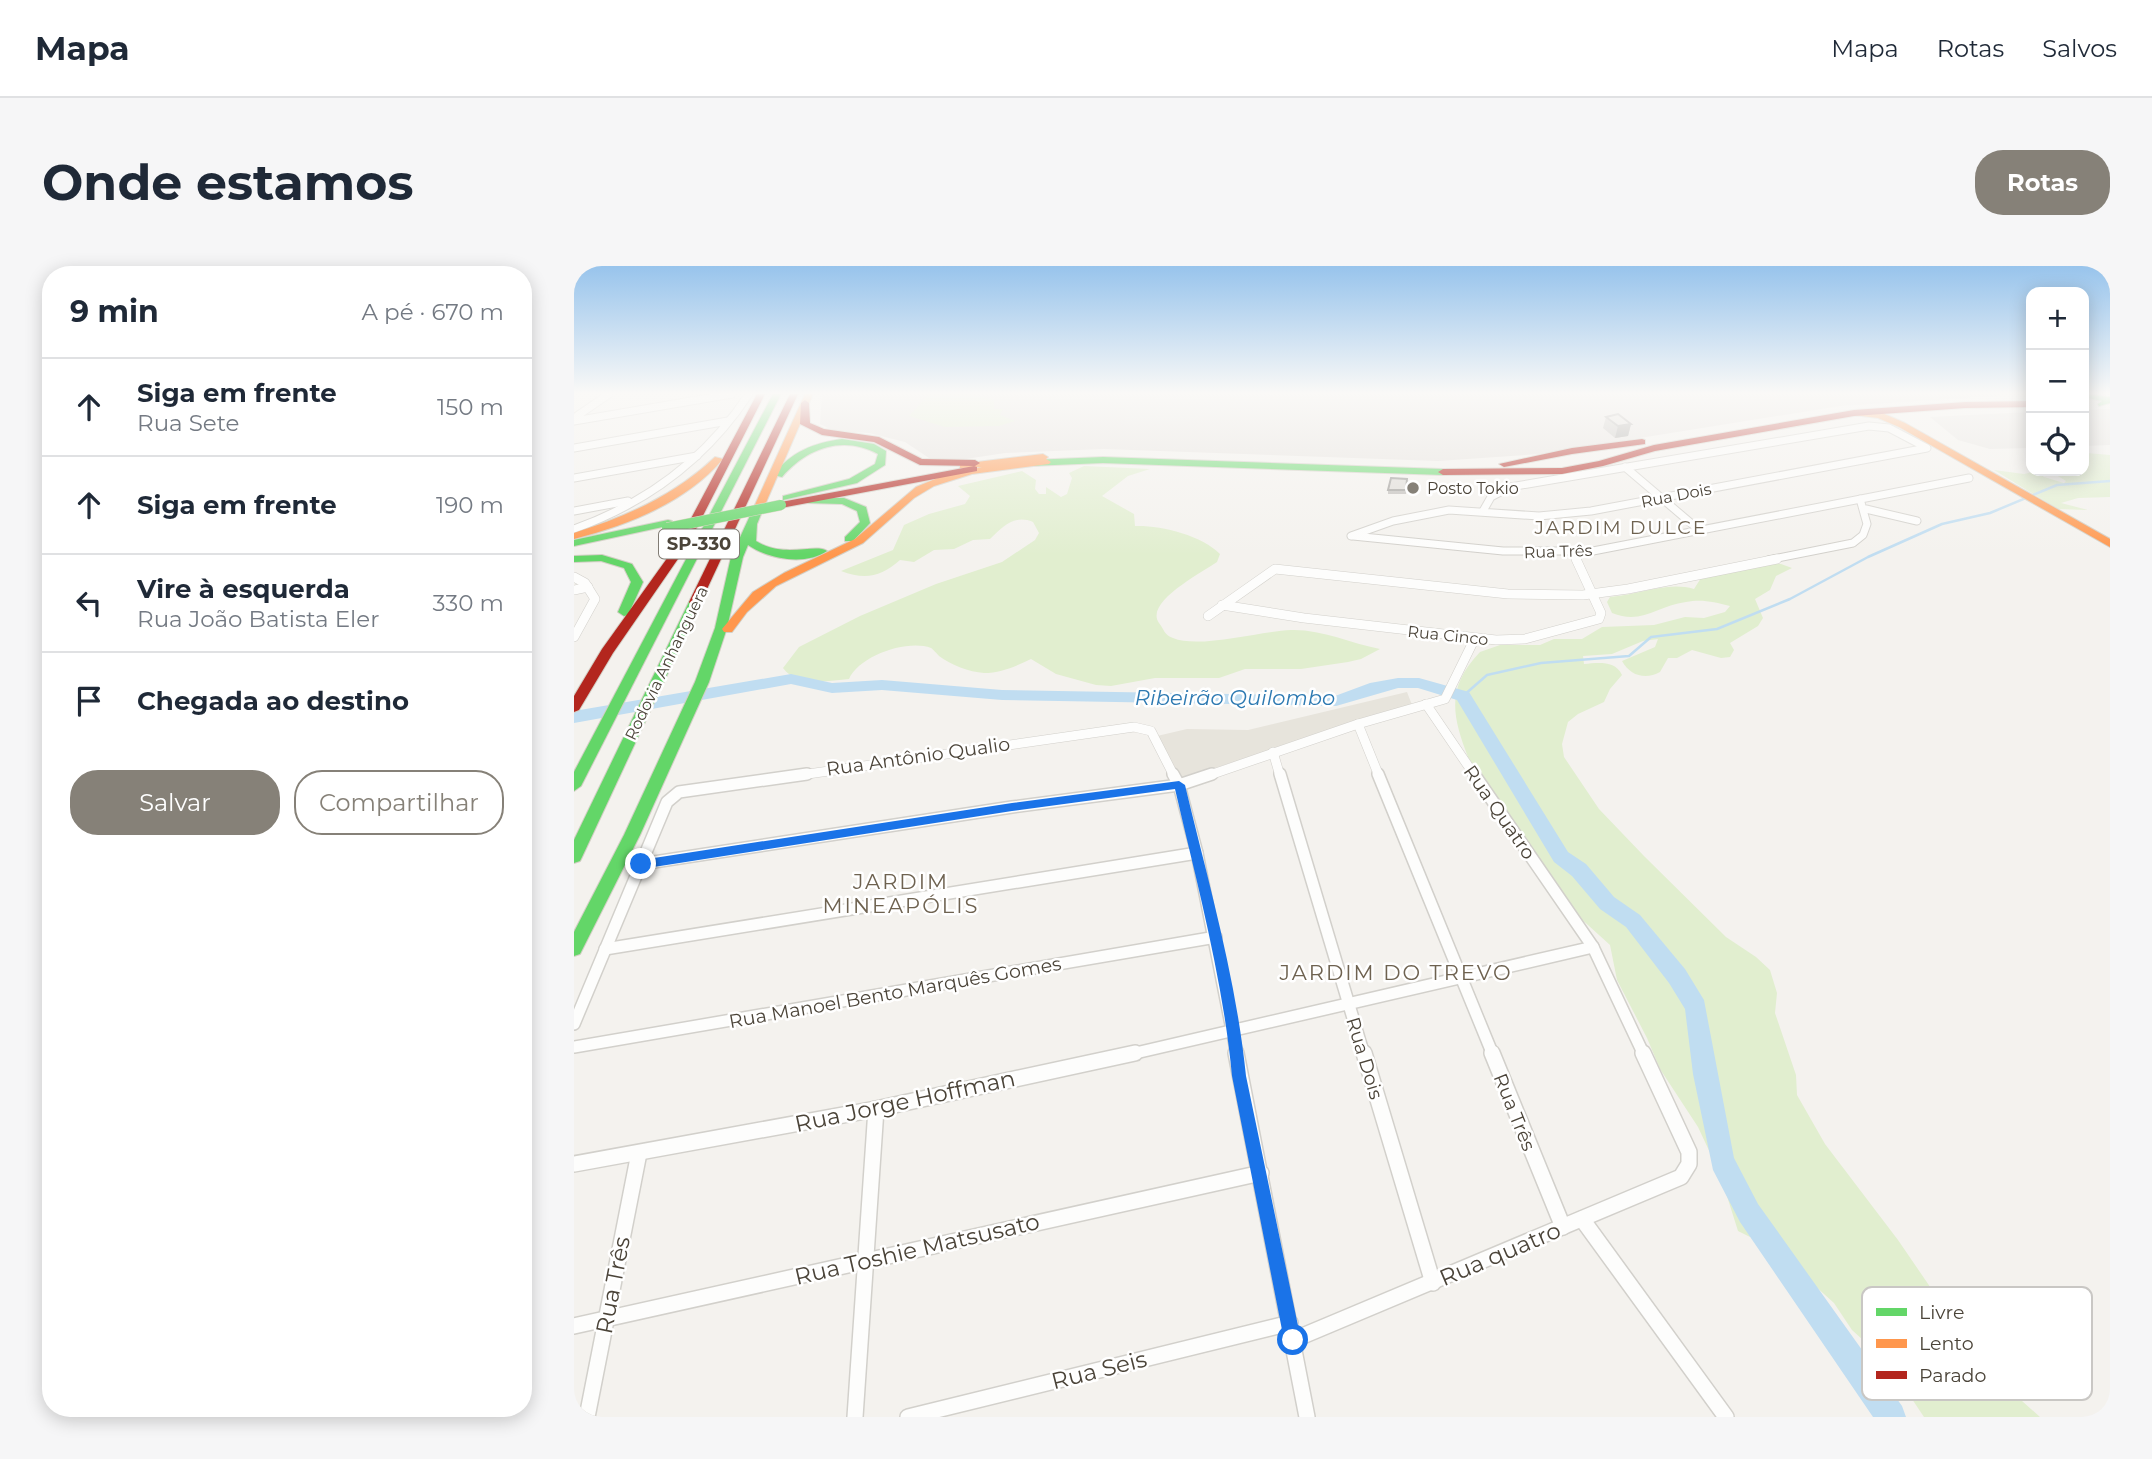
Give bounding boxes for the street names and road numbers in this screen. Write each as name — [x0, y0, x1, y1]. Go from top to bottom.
street label: Rua Dois — [1639, 479, 1713, 512]
road number: SP-330 — [659, 530, 739, 558]
street label: Rua Três — [1523, 541, 1593, 562]
street label: Rodovia Anhanguera — [621, 583, 712, 743]
street label: Rua Cinco — [1407, 622, 1489, 649]
street label: Rua Antônio Qualio — [825, 732, 1012, 781]
street label: Rua Quatro — [1459, 761, 1540, 864]
street label: Rua Manoel Bento Marquês Gomes — [727, 952, 1063, 1033]
street label: Rua Dois — [1341, 1014, 1388, 1102]
street label: Rua Jorge Hoffman — [792, 1064, 1018, 1138]
street label: Rua Três — [1489, 1070, 1540, 1154]
street label: Rua Toshie Matsusato — [792, 1207, 1042, 1291]
street label: Rua quatro — [1435, 1216, 1565, 1292]
street label: Rua Três — [590, 1234, 636, 1336]
street label: Rua Seis — [1048, 1345, 1150, 1395]

